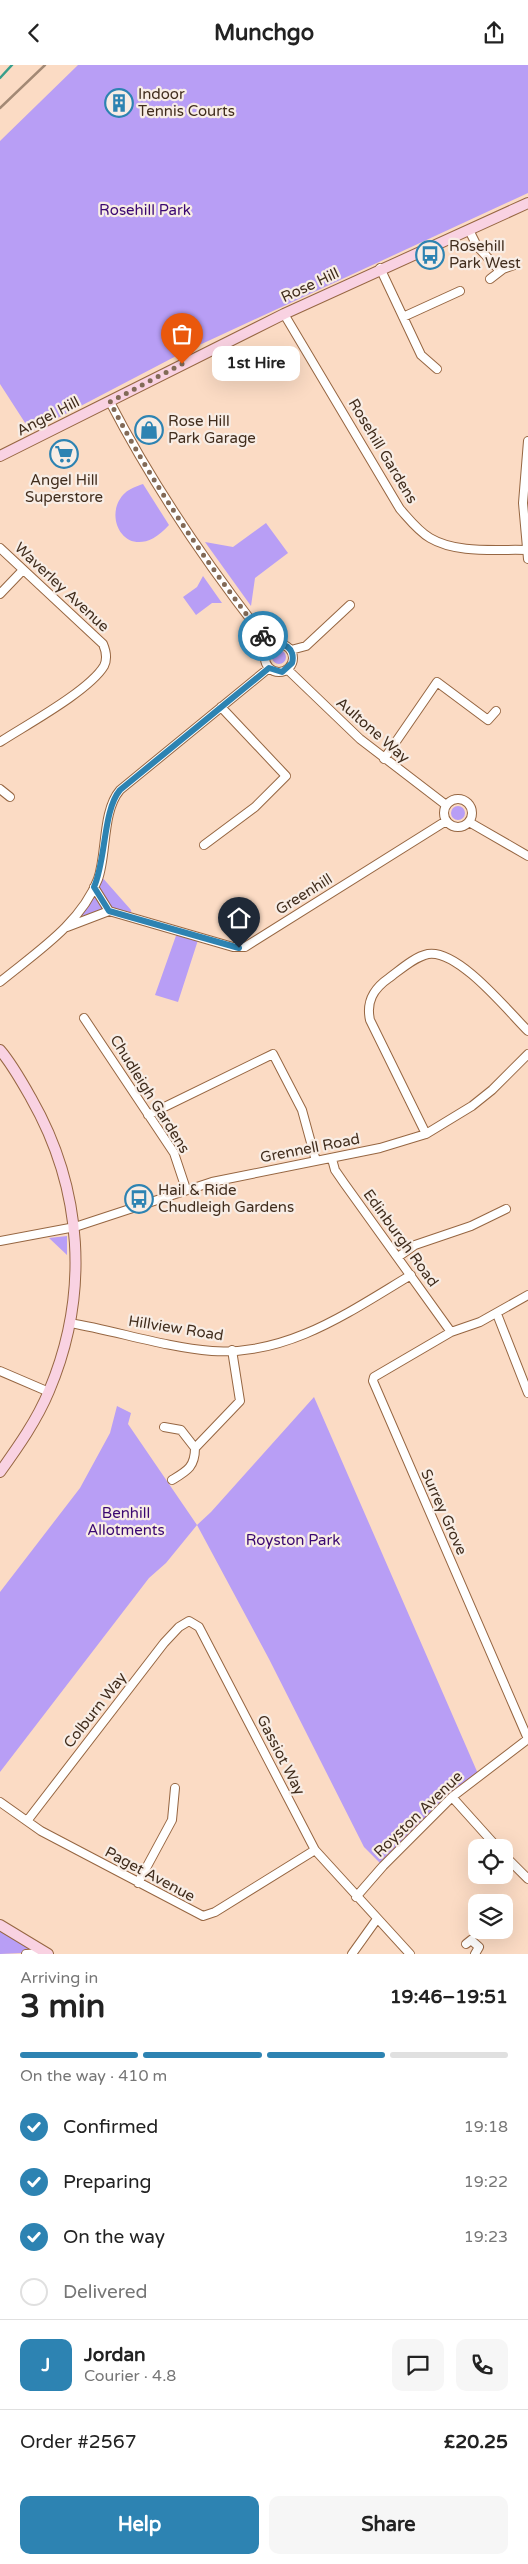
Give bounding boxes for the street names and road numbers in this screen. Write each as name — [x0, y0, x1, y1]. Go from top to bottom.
street label: Rose Hill — [278, 264, 342, 306]
street label: Angel Hill — [14, 392, 82, 440]
street label: Rosehill Gardens — [345, 395, 421, 507]
street label: Waverley Avenue — [11, 539, 113, 635]
street label: Aultone Way — [333, 693, 413, 767]
street label: Greenhill — [272, 870, 336, 918]
street label: Chudleigh Gardens — [106, 1031, 194, 1157]
street label: Grennell Road — [259, 1130, 361, 1166]
street label: Edinburgh Road — [360, 1186, 442, 1290]
street label: Hillview Road — [127, 1312, 225, 1344]
street label: Surrey Grove — [417, 1466, 471, 1558]
street label: Colburn Way — [60, 1668, 130, 1752]
street label: Gassiot Way — [253, 1712, 309, 1798]
street label: Royston Avenue — [370, 1767, 466, 1861]
street label: Paget Avenue — [102, 1843, 198, 1905]

